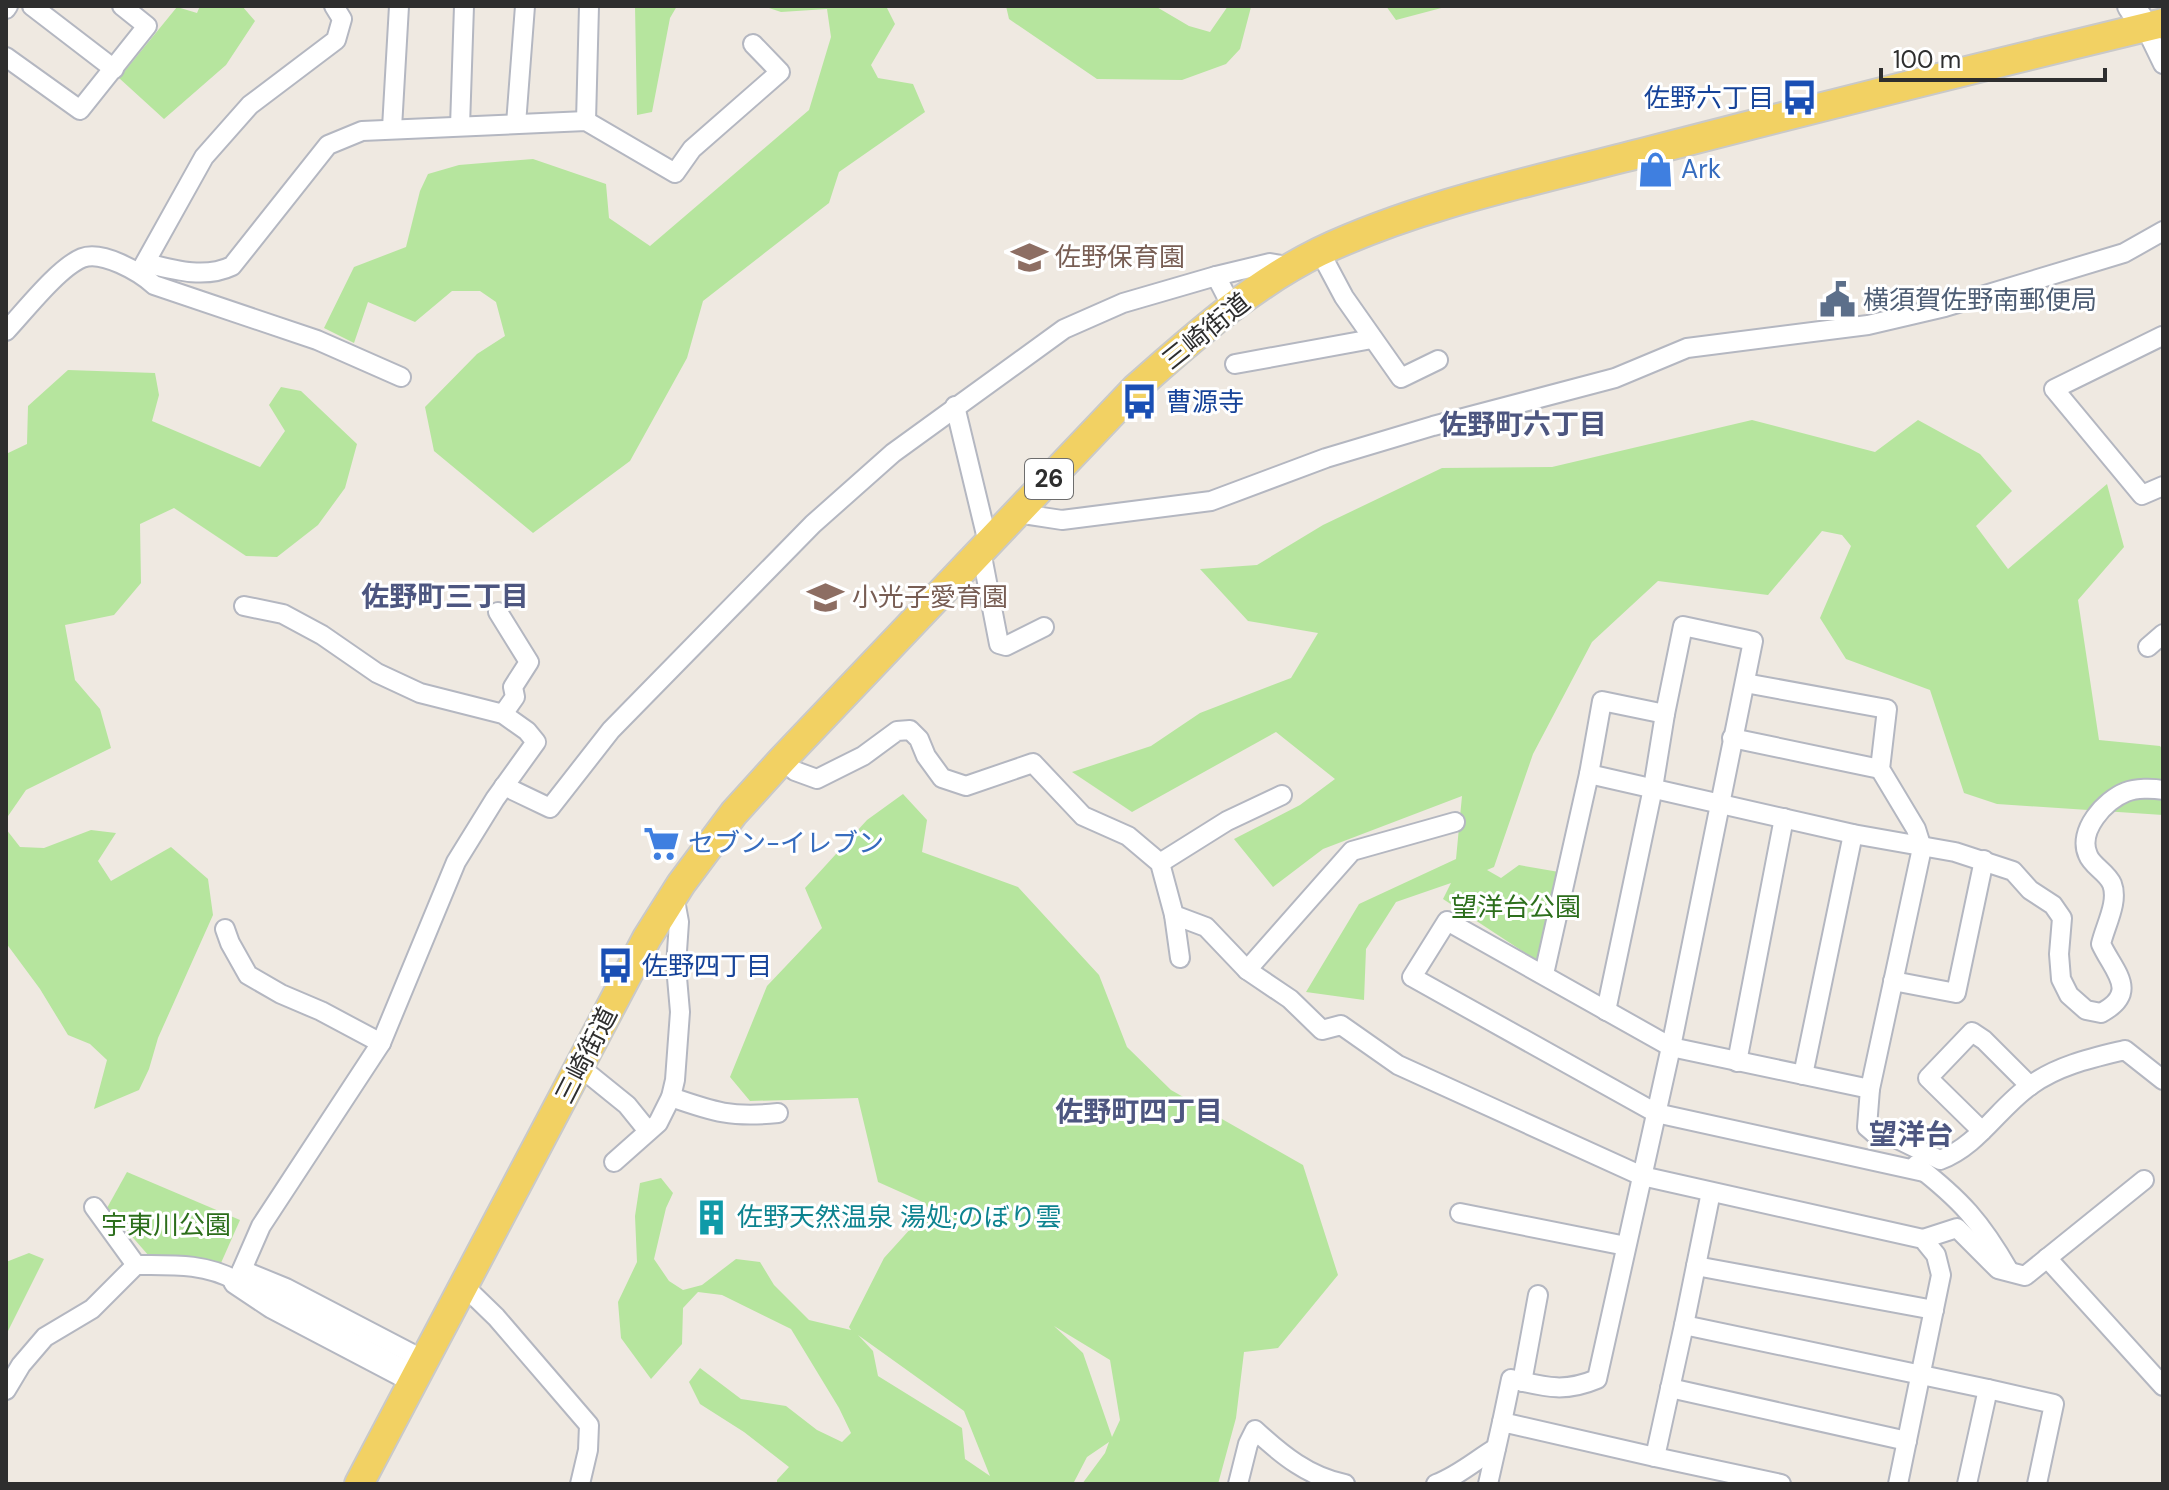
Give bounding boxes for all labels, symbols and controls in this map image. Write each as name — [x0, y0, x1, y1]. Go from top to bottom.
scale bar — [1881, 32, 2105, 82]
text: 100 m — [1893, 44, 1961, 75]
bus stop icon: 佐野六丁目 — [1781, 79, 1819, 117]
place label: 佐野六丁目 — [1644, 81, 1774, 115]
shop icon: Ark — [1636, 150, 1674, 188]
place label: Ark — [1681, 152, 1721, 186]
school or university icon: 佐野保育園 — [1010, 238, 1048, 276]
place label: 佐野保育園 — [1055, 240, 1185, 274]
public building icon: 横須賀佐野南郵便局 — [1818, 281, 1856, 319]
place label: 横須賀佐野南郵便局 — [1863, 283, 2097, 317]
street label: 三崎街道 — [1155, 285, 1257, 377]
bus stop icon: 曹源寺 — [1121, 383, 1159, 421]
place label: 曹源寺 — [1166, 385, 1244, 419]
district label: 佐野町六丁目 — [1439, 406, 1607, 443]
road number: 26 — [1025, 459, 1073, 499]
district label: 佐野町三丁目 — [361, 578, 529, 615]
school or university icon: 小光子愛育園 — [807, 578, 845, 616]
place label: 小光子愛育園 — [852, 580, 1008, 614]
supermarket icon: セブン-イレブン — [643, 824, 681, 862]
place label: セブン-イレブン — [688, 826, 884, 860]
park label: 望洋台公園 — [1451, 890, 1581, 924]
bus stop icon: 佐野四丁目 — [597, 947, 635, 985]
place label: 佐野四丁目 — [642, 949, 772, 983]
street label: 三崎街道 — [547, 1001, 625, 1109]
district label: 佐野町四丁目 — [1055, 1093, 1223, 1130]
district label: 望洋台 — [1869, 1116, 1953, 1153]
building icon: 佐野天然温泉 湯処;のぼり雲 — [692, 1198, 730, 1236]
place label: 佐野天然温泉 湯処;のぼり雲 — [737, 1200, 1062, 1234]
park label: 宇東川公園 — [101, 1208, 231, 1242]

